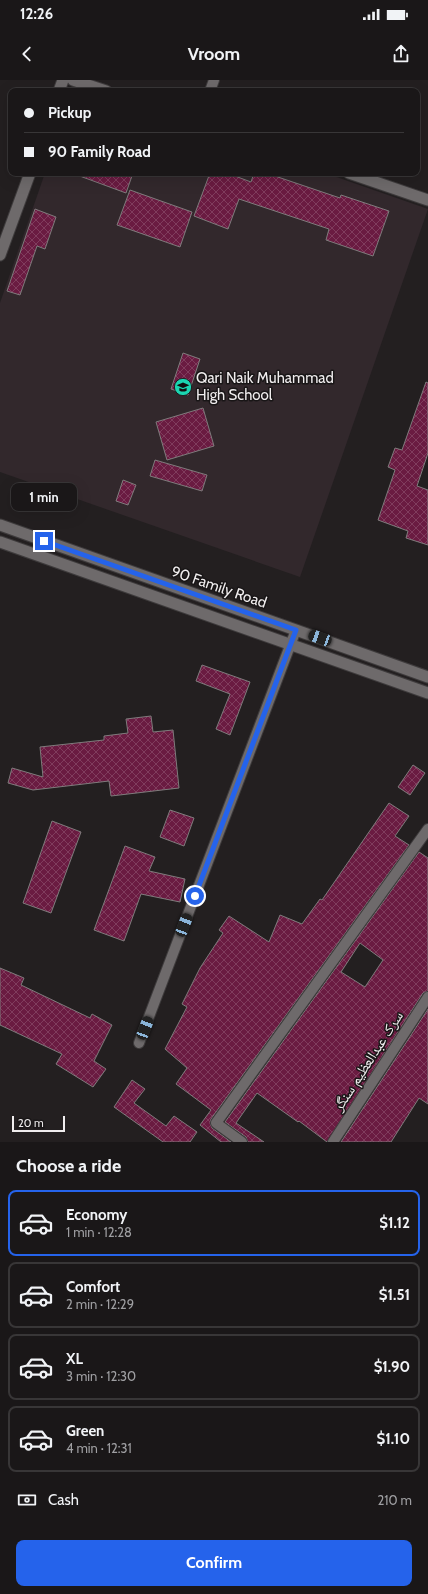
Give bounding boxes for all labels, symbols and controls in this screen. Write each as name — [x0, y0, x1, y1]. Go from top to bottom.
text: 12:26 — [20, 5, 53, 23]
icon: back — [16, 43, 38, 65]
text: Vroom — [188, 43, 240, 65]
icon: share — [390, 43, 412, 65]
text: Pickup — [48, 104, 91, 122]
text: 90 Family Road — [48, 143, 151, 161]
place label: Qari Naik Muhammad High School — [196, 369, 334, 404]
school or university icon: Qari Naik Muhammad High School — [173, 377, 193, 397]
callout: 1 min — [11, 483, 77, 511]
text: 1 min — [29, 489, 59, 505]
route end — [35, 532, 53, 550]
street label: 90 Family Road — [169, 562, 269, 612]
car — [307, 628, 333, 648]
route start — [186, 887, 204, 905]
car — [174, 912, 194, 938]
street label: سرک عبدالعظیم سنگر — [328, 1008, 408, 1116]
car — [135, 1015, 155, 1041]
scale bar — [12, 1114, 65, 1133]
text: 20 m — [18, 1116, 44, 1130]
text: Choose a ride — [16, 1155, 121, 1177]
icon: car — [18, 1205, 54, 1241]
text: Economy — [66, 1206, 127, 1224]
text: $1.12 — [379, 1214, 410, 1232]
text: 1 min · 12:28 — [66, 1224, 132, 1240]
icon: car — [18, 1277, 54, 1313]
text: Comfort — [66, 1278, 120, 1296]
text: $1.51 — [379, 1286, 410, 1304]
text: 2 min · 12:29 — [66, 1296, 134, 1312]
icon: car — [18, 1349, 54, 1385]
text: XL — [66, 1350, 83, 1368]
text: $1.90 — [374, 1358, 410, 1376]
text: 3 min · 12:30 — [66, 1368, 136, 1384]
icon: car — [18, 1421, 54, 1457]
text: Green — [66, 1422, 104, 1440]
text: $1.10 — [377, 1430, 410, 1448]
text: 4 min · 12:31 — [66, 1440, 132, 1456]
icon: cash — [16, 1489, 38, 1511]
text: Cash — [48, 1491, 79, 1509]
text: 210 m — [378, 1492, 412, 1508]
button: Confirm — [16, 1540, 412, 1586]

